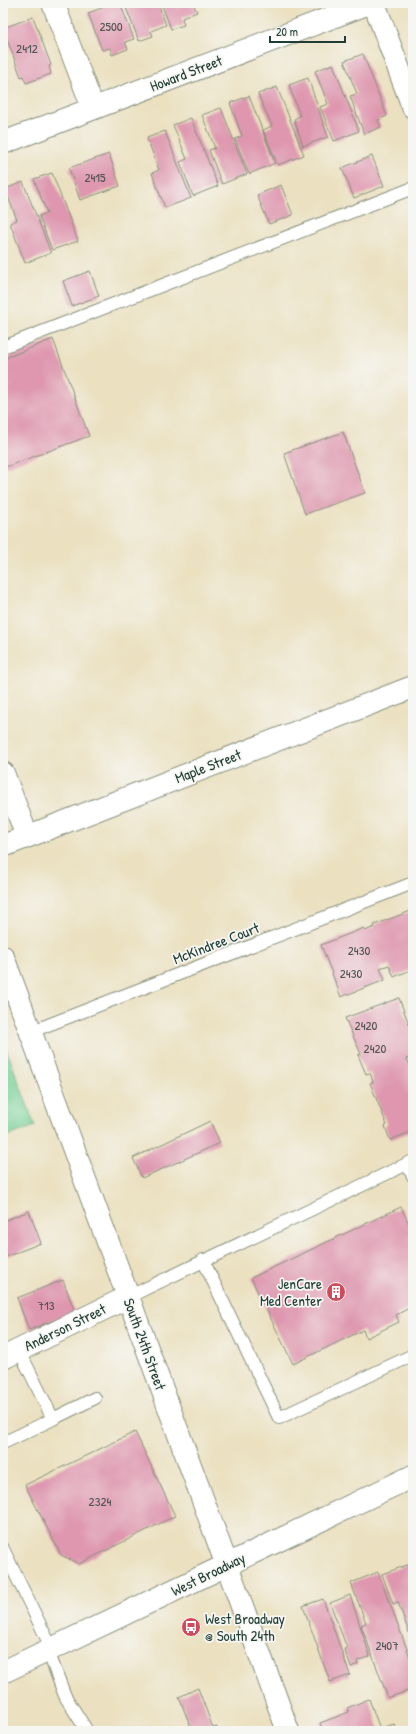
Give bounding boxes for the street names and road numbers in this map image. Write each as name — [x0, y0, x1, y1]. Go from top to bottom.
street label: Howard Street — [147, 49, 226, 96]
street label: Maple Street — [172, 743, 245, 788]
street label: McKindree Court — [170, 917, 263, 969]
street label: South 24th Street — [119, 1295, 172, 1394]
street label: Anderson Street — [21, 1298, 110, 1356]
street label: West Broadway — [167, 1547, 249, 1601]

